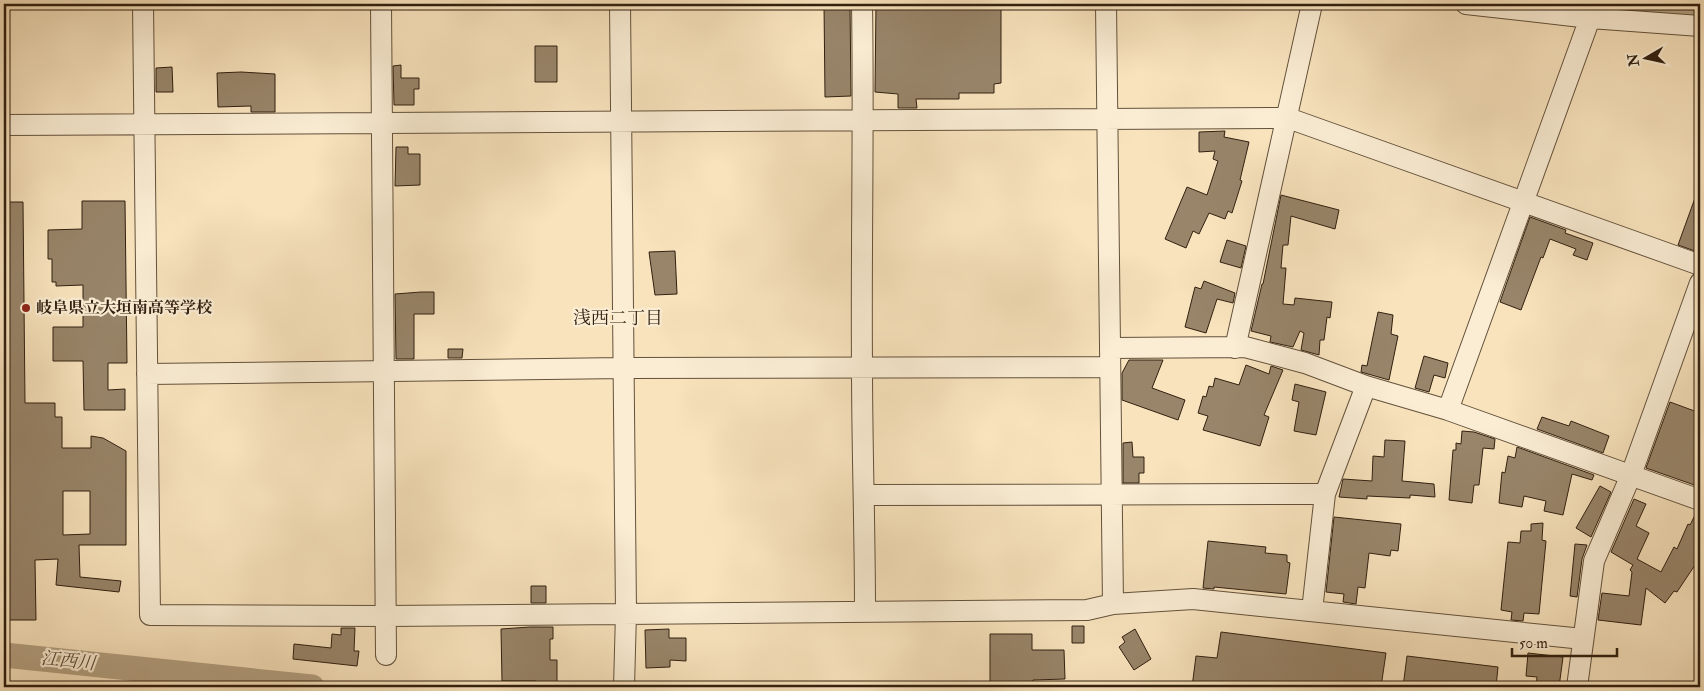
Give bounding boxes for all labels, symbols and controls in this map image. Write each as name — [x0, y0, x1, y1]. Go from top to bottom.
north arrow — [1622, 32, 1672, 82]
text: N — [1624, 52, 1643, 68]
place label: 岐阜県立大垣南高等学校 — [36, 298, 213, 318]
marker: 岐阜県立大垣南高等学校 — [20, 302, 32, 314]
district label: 浅西二丁目 — [573, 307, 663, 330]
scale bar — [1512, 626, 1616, 658]
text: 50 m — [1519, 634, 1548, 653]
water label: 江西川 — [40, 647, 98, 675]

